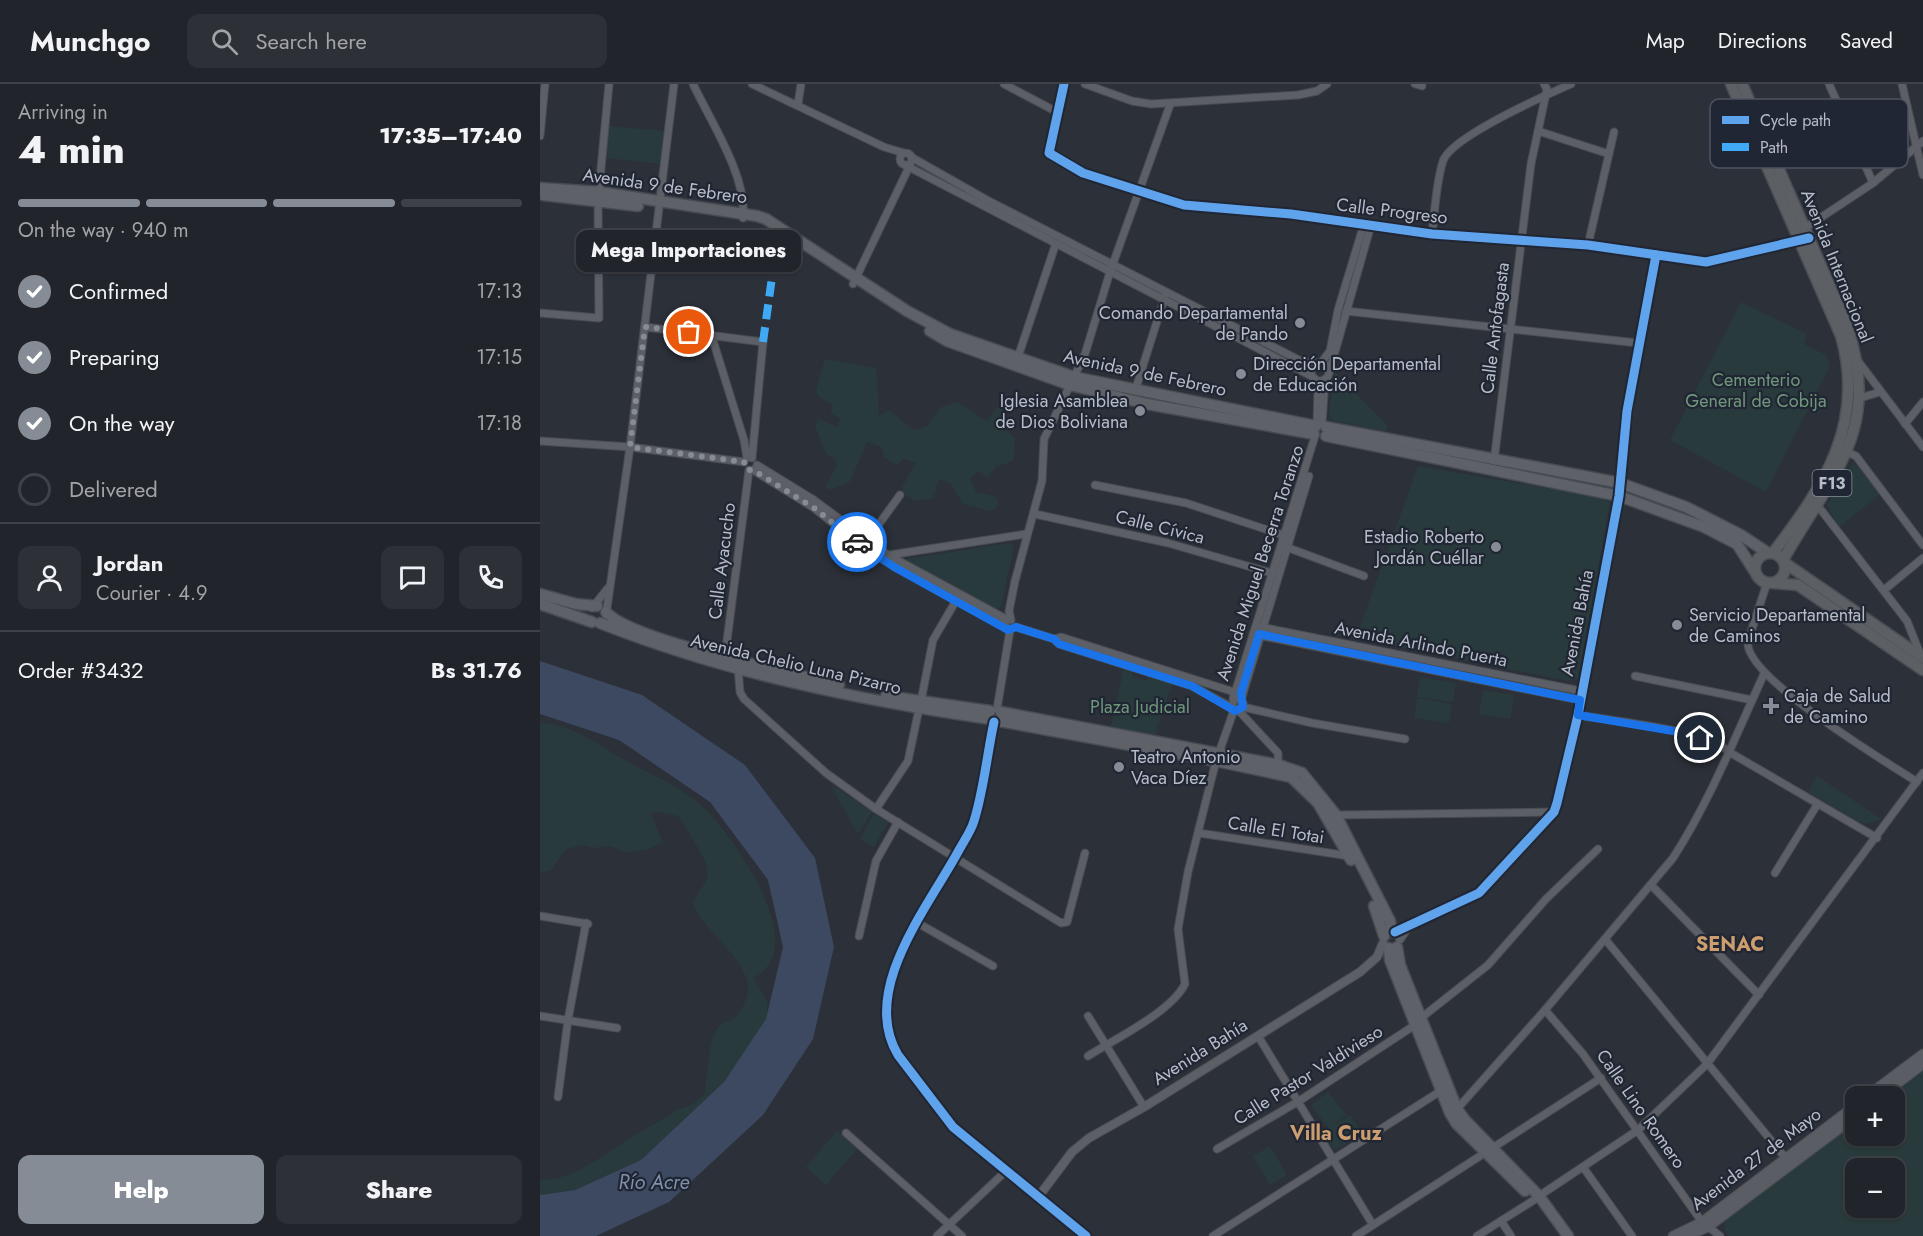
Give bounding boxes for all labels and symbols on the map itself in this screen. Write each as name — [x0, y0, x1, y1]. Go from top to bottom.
legend — [1710, 99, 1908, 168]
text: Cycle path — [1760, 109, 1831, 132]
text: Path — [1760, 136, 1788, 159]
street label: Avenida 9 de Febrero — [581, 162, 749, 210]
street label: Avenida Internacional — [1794, 185, 1880, 347]
street label: Calle Progreso — [1335, 191, 1449, 231]
callout: Mega Importaciones — [576, 230, 802, 272]
street label: Calle Antofagasta — [1474, 261, 1516, 395]
place label: Comando Departamental de Pando — [1099, 300, 1288, 347]
pin — [663, 306, 714, 357]
marker: Comando Departamental de Pando — [1293, 316, 1307, 330]
street label: Avenida 9 de Febrero — [1061, 343, 1229, 403]
place label: Dirección Departamental de Educación — [1253, 351, 1441, 398]
marker: Dirección Departamental de Educación — [1234, 367, 1248, 381]
park label: Cementerio General de Cobija — [1685, 367, 1827, 414]
place label: Iglesia Asamblea de Dios Boliviana — [996, 388, 1128, 435]
marker: Iglesia Asamblea de Dios Boliviana — [1133, 404, 1147, 418]
street label: Avenida Miguel Becerra Toranzo — [1210, 442, 1310, 684]
road number: F13 — [1812, 470, 1852, 496]
street label: Calle Ayacucho — [702, 501, 742, 621]
street label: Calle Cívica — [1113, 503, 1207, 551]
courier — [827, 512, 887, 572]
place label: Estadio Roberto Jordán Cuéllar — [1364, 524, 1485, 571]
marker: Estadio Roberto Jordán Cuéllar — [1489, 540, 1503, 554]
street label: Avenida Bahía — [1554, 568, 1600, 678]
place label: Servicio Departamental de Caminos — [1689, 602, 1865, 649]
street label: Avenida Arlindo Puerta — [1332, 614, 1510, 674]
marker: Servicio Departamental de Caminos — [1670, 618, 1684, 632]
street label: Avenida Chelio Luna Pizarro — [688, 627, 904, 701]
place label: Caja de Salud de Camino — [1784, 683, 1891, 730]
park label: Plaza Judicial — [1090, 694, 1190, 720]
marker: Caja de Salud de Camino — [1762, 697, 1780, 715]
pin — [1674, 712, 1725, 763]
place label: Teatro Antonio Vaca Díez — [1131, 744, 1241, 791]
marker: Teatro Antonio Vaca Díez — [1112, 760, 1126, 774]
street label: Calle El Totai — [1226, 810, 1326, 850]
district label: SENAC — [1696, 930, 1764, 959]
street label: Avenida Bahía — [1147, 1012, 1253, 1092]
street label: Calle Pastor Valdivieso — [1228, 1018, 1388, 1132]
street label: Calle Lino Romero — [1590, 1044, 1692, 1174]
street label: Avenida 27 de Mayo — [1685, 1101, 1827, 1217]
district label: Villa Cruz — [1289, 1119, 1383, 1148]
water label: Río Acre — [619, 1168, 689, 1197]

